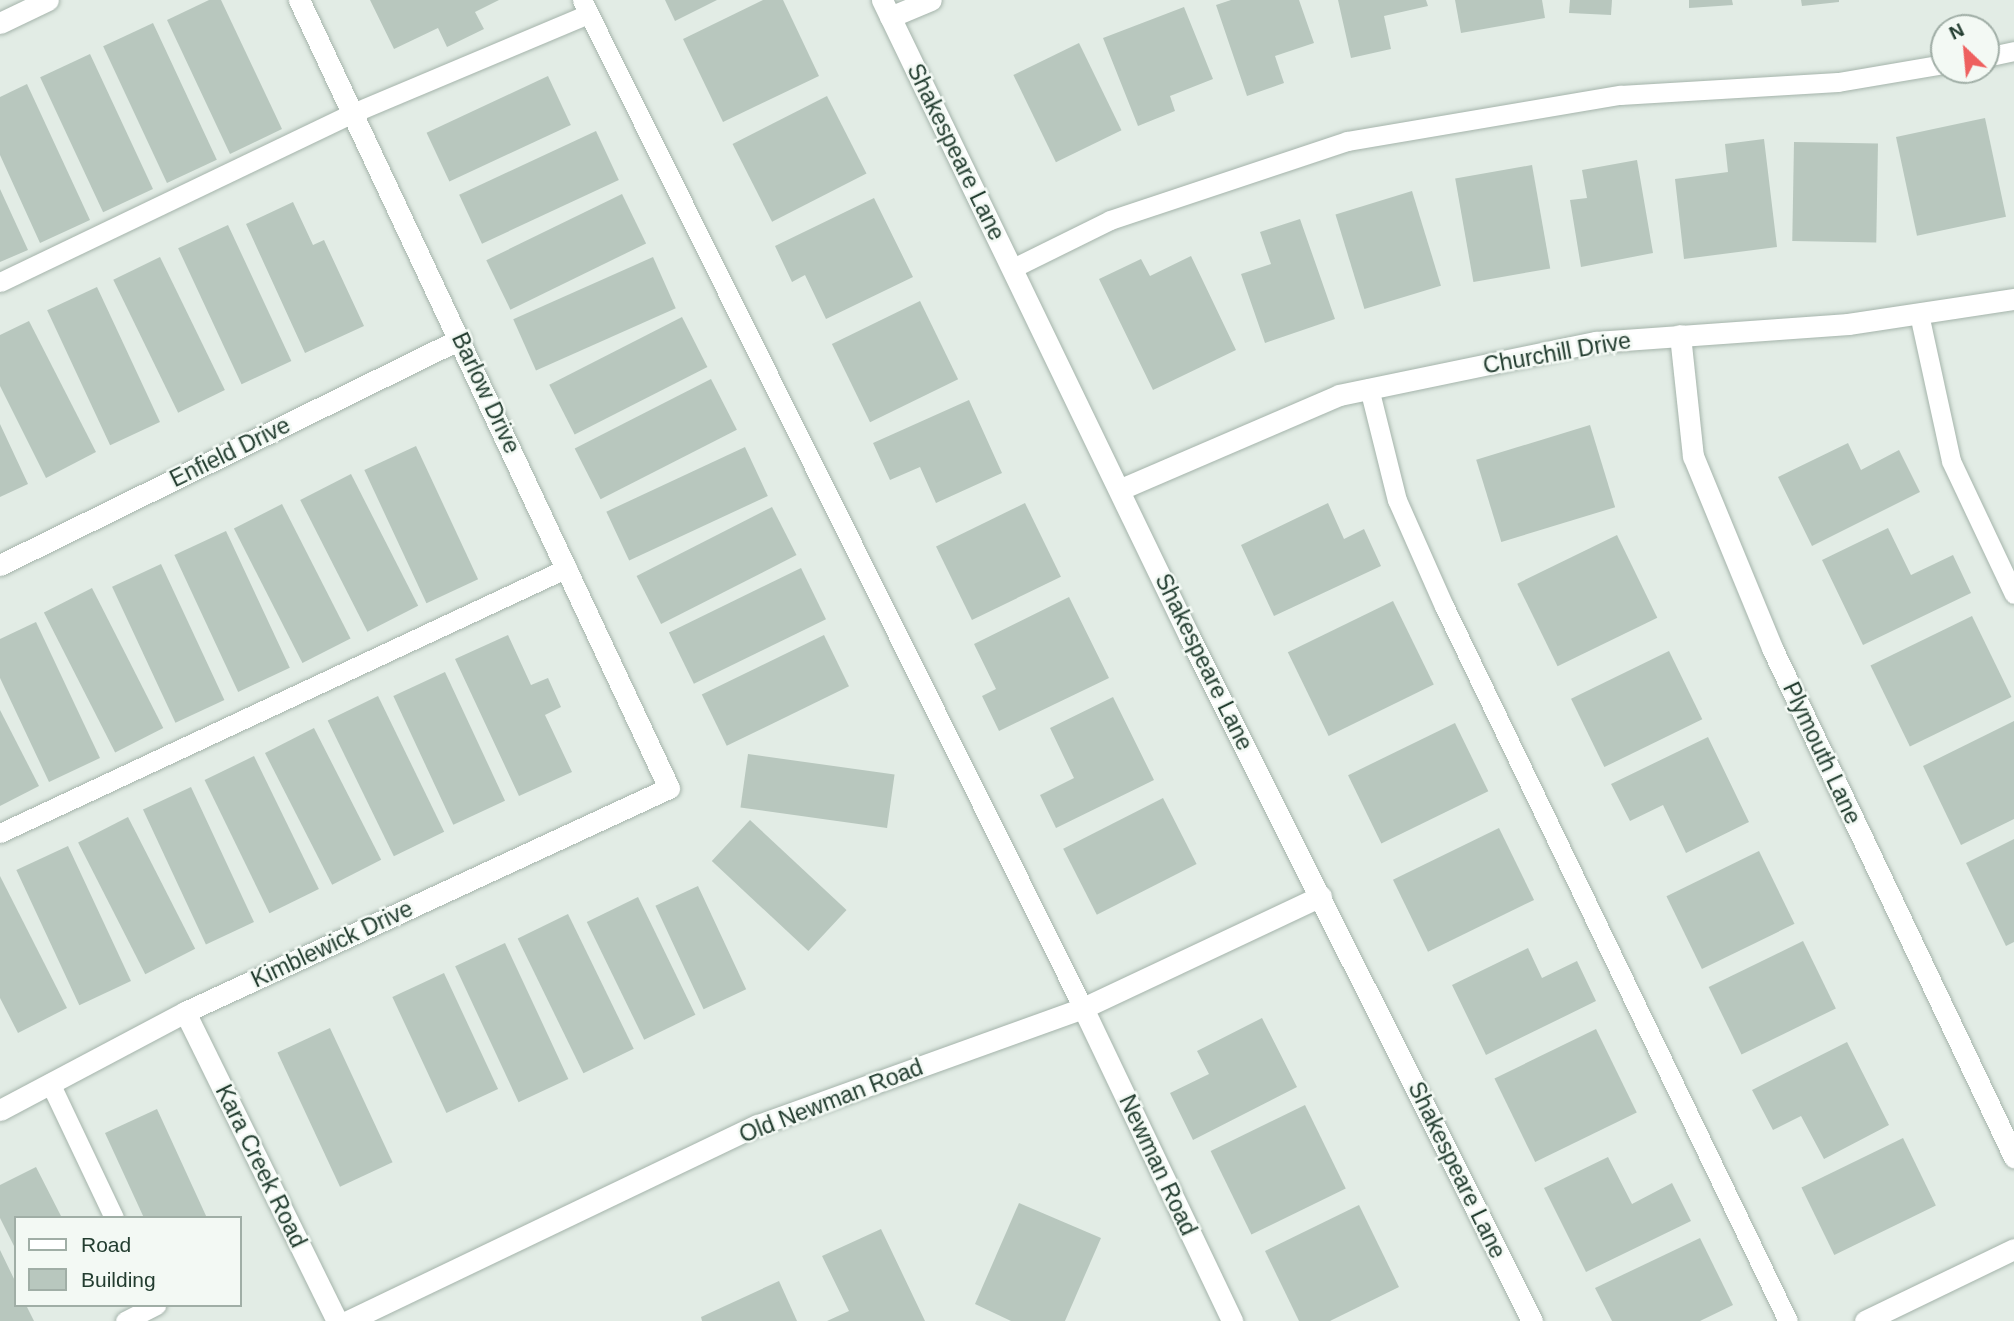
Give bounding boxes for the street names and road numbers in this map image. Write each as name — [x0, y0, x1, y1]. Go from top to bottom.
street label: Shakespeare Lane — [901, 59, 1011, 245]
street label: Churchill Drive — [1481, 326, 1633, 380]
street label: Barlow Drive — [446, 328, 526, 458]
street label: Enfield Drive — [165, 411, 295, 493]
street label: Shakespeare Lane — [1149, 569, 1259, 755]
street label: Plymouth Lane — [1777, 678, 1867, 828]
street label: Kimblewick Drive — [247, 894, 417, 994]
street label: Old Newman Road — [735, 1053, 927, 1149]
street label: Shakespeare Lane — [1402, 1077, 1512, 1263]
street label: Kara Creek Road — [210, 1080, 312, 1252]
street label: Newman Road — [1113, 1090, 1203, 1240]

